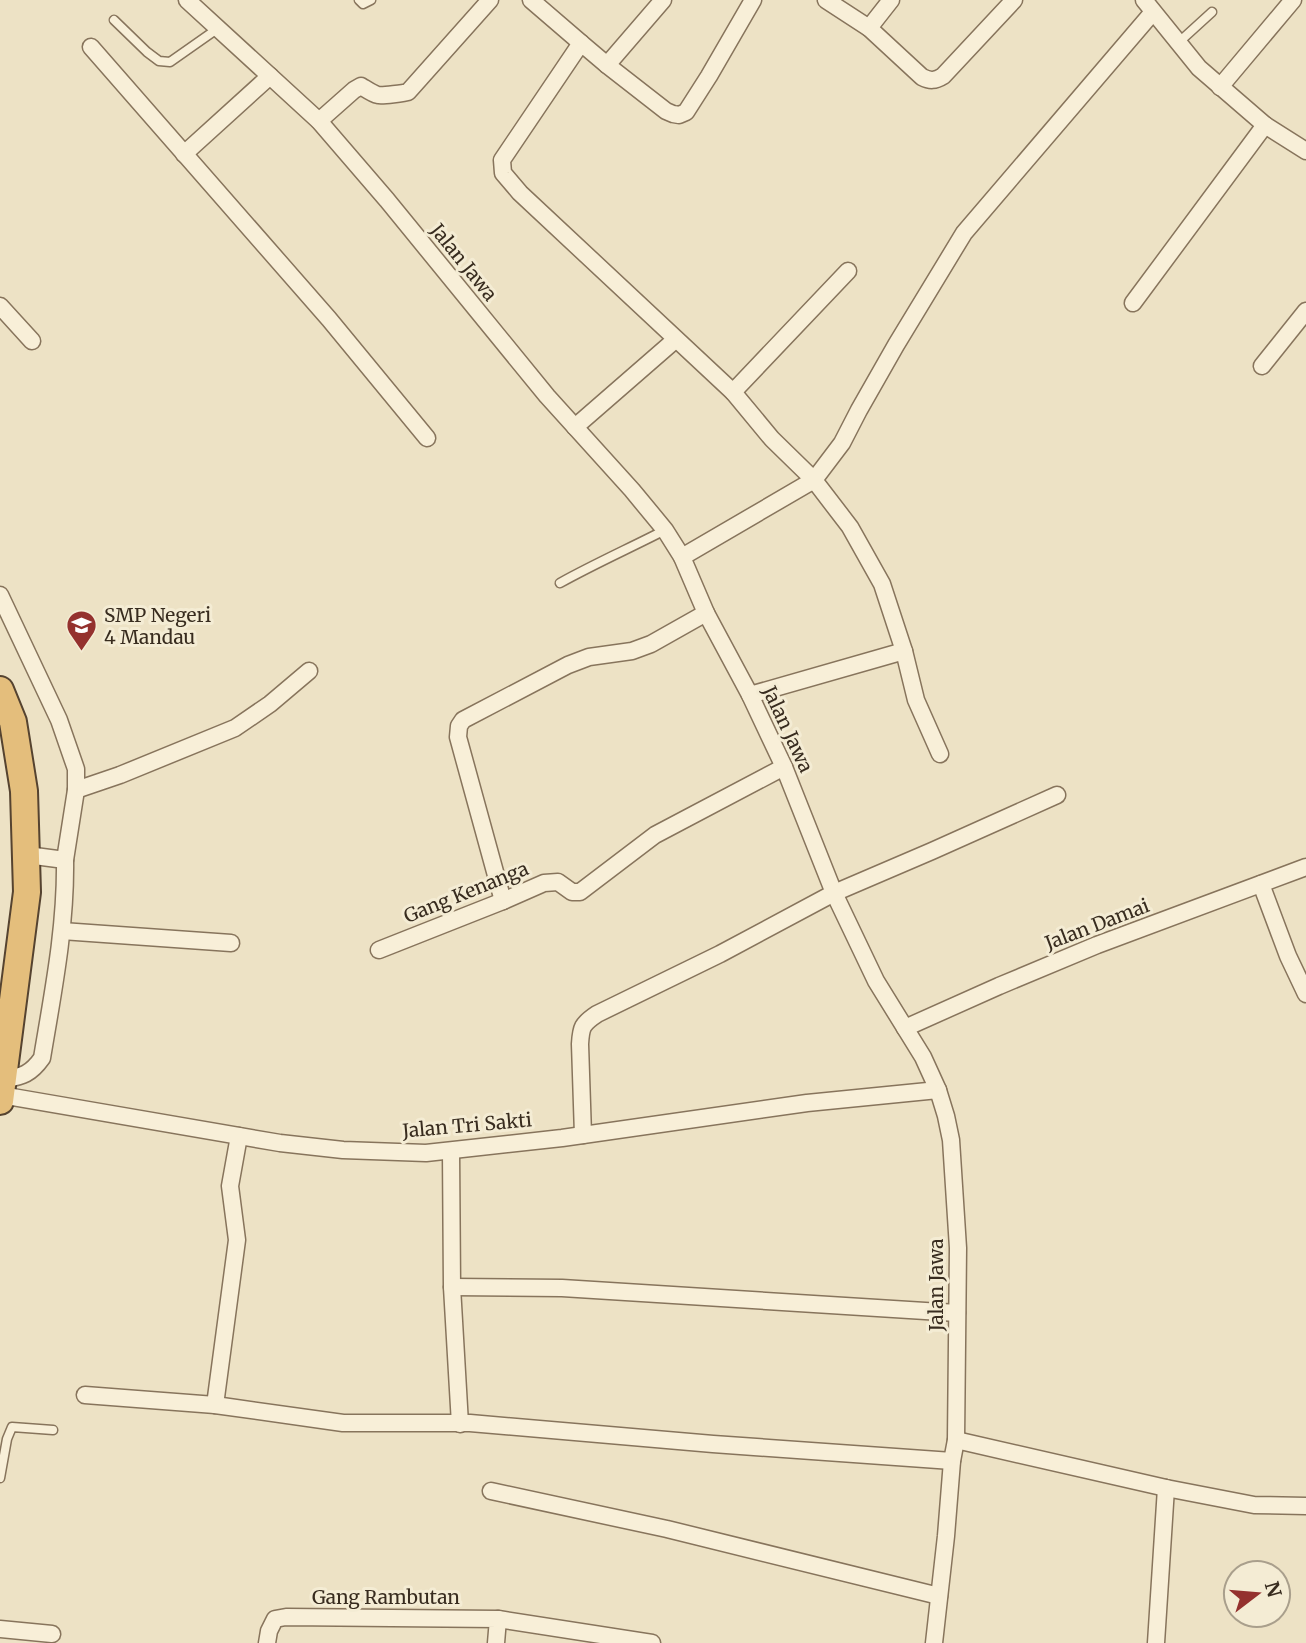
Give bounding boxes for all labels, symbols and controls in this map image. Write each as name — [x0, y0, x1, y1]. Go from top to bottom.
street label: Jalan Jawa — [425, 218, 503, 306]
place label: SMP Negeri 4 Mandau — [104, 603, 211, 649]
school or university icon: SMP Negeri 4 Mandau — [64, 609, 98, 653]
street label: Jalan Jawa — [757, 681, 818, 776]
street label: Gang Kenanga — [400, 856, 532, 928]
street label: Jalan Damai — [1041, 893, 1153, 955]
street label: Jalan Tri Sakti — [400, 1107, 533, 1143]
street label: Jalan Jawa — [924, 1239, 948, 1332]
north arrow — [1222, 1559, 1292, 1629]
text: N — [1260, 1579, 1287, 1600]
street label: Gang Rambutan — [312, 1585, 460, 1609]

